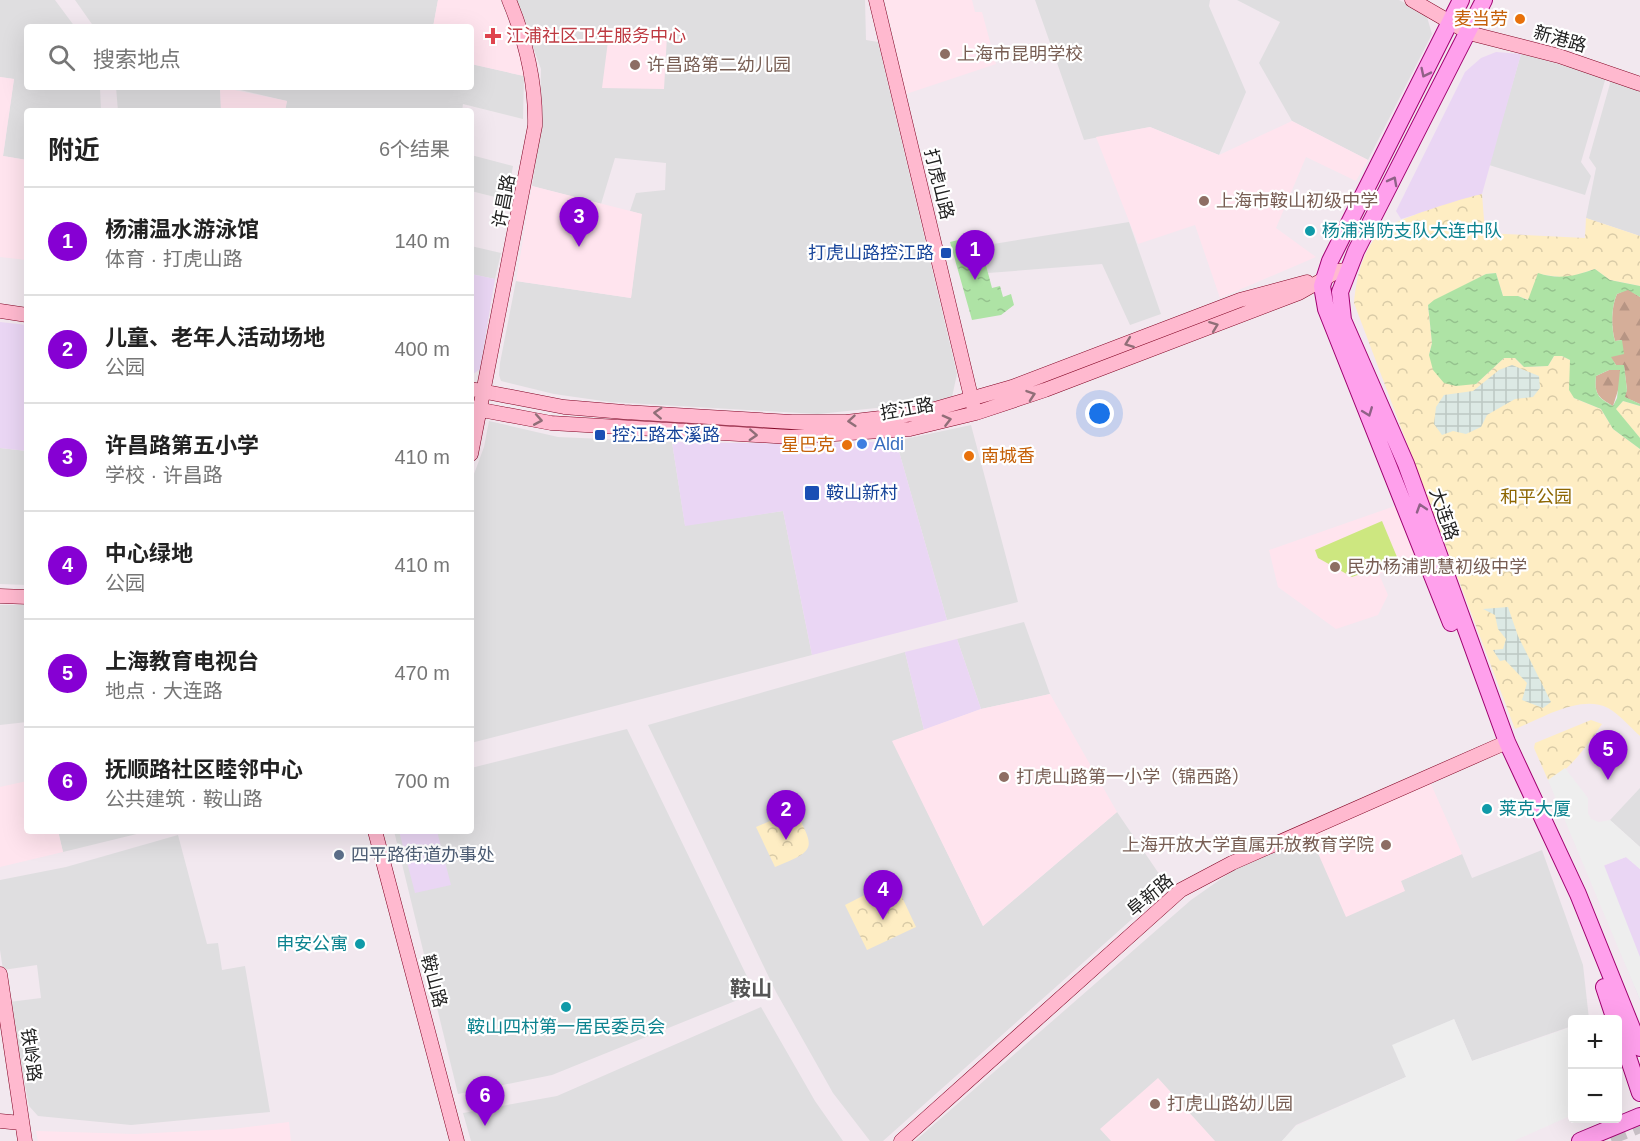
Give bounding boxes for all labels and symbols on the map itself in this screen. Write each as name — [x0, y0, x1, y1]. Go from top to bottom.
place label: 麦当劳 — [1454, 9, 1508, 29]
marker: 麦当劳 — [1513, 12, 1527, 26]
street label: 新港路 — [1531, 22, 1589, 56]
place label: 江浦社区卫生服务中心 — [506, 26, 686, 46]
marker: 江浦社区卫生服务中心 — [484, 27, 502, 45]
place label: 上海市昆明学校 — [957, 44, 1083, 64]
marker: 上海市昆明学校 — [938, 47, 952, 61]
place label: 许昌路第二幼儿园 — [647, 55, 791, 75]
marker: 许昌路第二幼儿园 — [628, 58, 642, 72]
one-way arrow — [1420, 67, 1432, 78]
street label: 打虎山路 — [921, 147, 957, 221]
street label: 许昌路 — [489, 173, 519, 229]
one-way arrow — [1386, 176, 1397, 187]
place label: 上海市鞍山初级中学 — [1216, 191, 1378, 211]
marker: 上海市鞍山初级中学 — [1197, 194, 1211, 208]
pin: 3 — [560, 198, 598, 247]
place label: 杨浦消防支队大连中队 — [1322, 221, 1502, 241]
marker: 杨浦消防支队大连中队 — [1303, 224, 1317, 238]
pin: 1 — [956, 230, 994, 280]
place label: 打虎山路控江路 — [808, 243, 934, 263]
marker: 打虎山路控江路 — [939, 246, 953, 260]
one-way arrow — [1208, 321, 1219, 333]
one-way arrow — [1124, 335, 1134, 348]
one-way arrow — [1025, 389, 1036, 402]
street label: 控江路 — [879, 394, 935, 424]
your location — [1085, 399, 1114, 428]
one-way arrow — [1361, 406, 1373, 417]
one-way arrow — [653, 407, 662, 420]
one-way arrow — [533, 414, 543, 426]
one-way arrow — [848, 414, 857, 427]
one-way arrow — [942, 415, 952, 428]
place label: 控江路本溪路 — [612, 425, 720, 445]
marker: 控江路本溪路 — [593, 428, 607, 442]
one-way arrow — [749, 428, 758, 441]
place label: Aldi — [874, 434, 904, 454]
place label: 星巴克 — [781, 435, 835, 455]
marker: Aldi — [855, 437, 869, 451]
marker: 星巴克 — [840, 438, 854, 452]
place label: 南城香 — [981, 446, 1035, 466]
marker: 南城香 — [962, 449, 976, 463]
place label: 鞍山新村 — [826, 483, 898, 503]
marker: 鞍山新村 — [803, 484, 821, 502]
street label: 大连路 — [1426, 485, 1462, 543]
park label: 和平公园 — [1500, 487, 1572, 507]
one-way arrow — [1415, 503, 1428, 514]
place label: 民办杨浦凯慧初级中学 — [1347, 557, 1527, 577]
marker: 民办杨浦凯慧初级中学 — [1328, 560, 1342, 574]
pin: 5 — [1588, 730, 1628, 780]
place label: 打虎山路第一小学（锦西路） — [1016, 767, 1250, 787]
marker: 打虎山路第一小学（锦西路） — [997, 770, 1011, 784]
pin: 2 — [766, 790, 806, 840]
place label: 莱克大厦 — [1499, 799, 1571, 819]
marker: 莱克大厦 — [1480, 802, 1494, 816]
place label: 上海开放大学直属开放教育学院 — [1122, 835, 1374, 855]
marker: 上海开放大学直属开放教育学院 — [1379, 838, 1393, 852]
place label: 四平路街道办事处 — [351, 845, 495, 865]
marker: 四平路街道办事处 — [332, 848, 346, 862]
pin: 4 — [864, 870, 902, 920]
street label: 阜新路 — [1123, 870, 1177, 920]
place label: 申安公寓 — [276, 934, 348, 954]
marker: 申安公寓 — [353, 937, 367, 951]
street label: 鞍山路 — [417, 952, 451, 1010]
district label: 鞍山 — [730, 977, 772, 1000]
marker: 鞍山四村第一居民委员会 — [559, 1000, 573, 1014]
place label: 鞍山四村第一居民委员会 — [467, 1017, 665, 1037]
street label: 铁岭路 — [17, 1027, 45, 1083]
pin: 6 — [466, 1076, 504, 1126]
place label: 打虎山路幼儿园 — [1167, 1094, 1293, 1114]
marker: 打虎山路幼儿园 — [1148, 1097, 1162, 1111]

